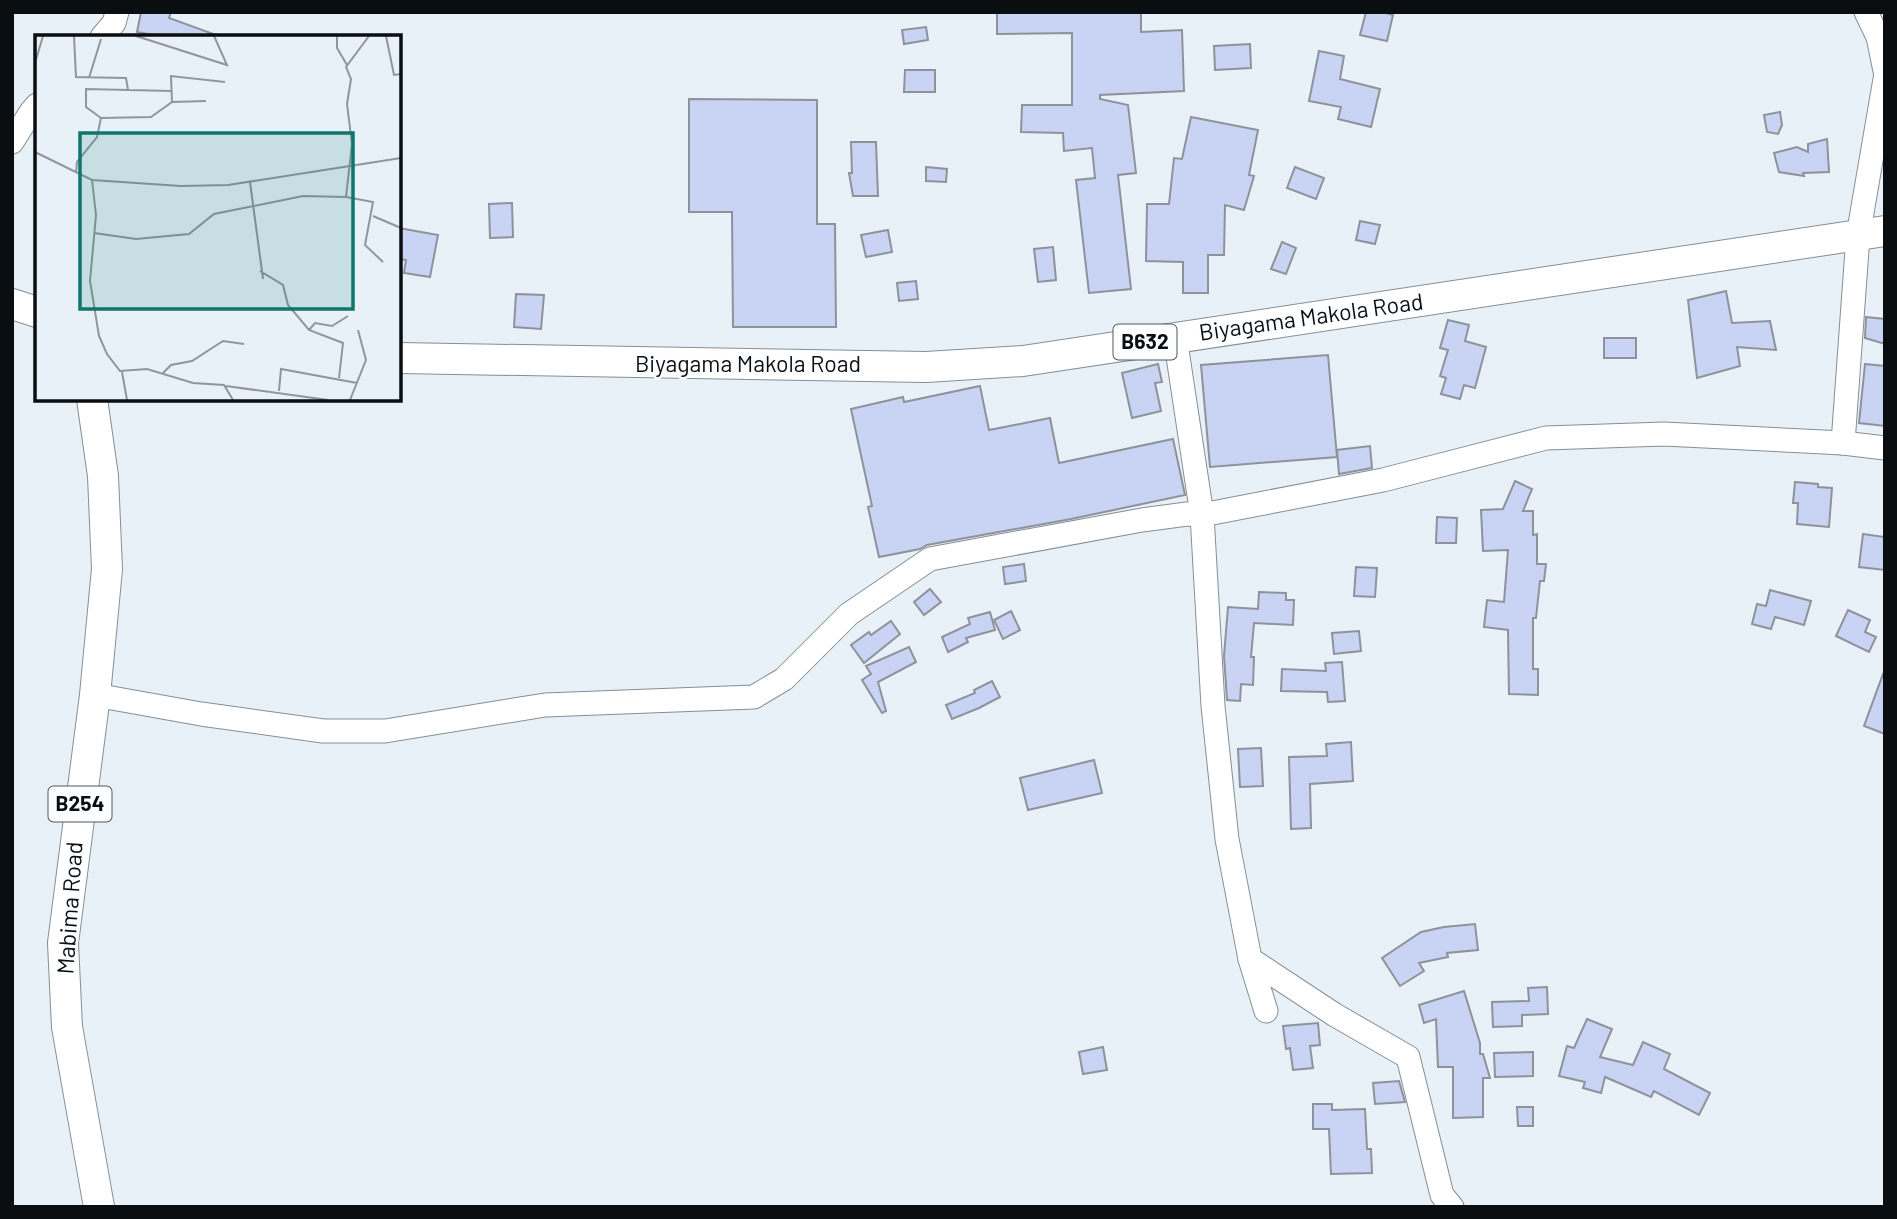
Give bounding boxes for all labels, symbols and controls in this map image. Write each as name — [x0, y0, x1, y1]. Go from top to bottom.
inset map — [35, 35, 401, 401]
street label: Biyagama Makola Road — [1197, 286, 1425, 346]
road number: B632 — [1114, 324, 1176, 360]
street label: Biyagama Makola Road — [635, 349, 861, 377]
road number: B254 — [48, 786, 112, 822]
street label: Mabima Road — [50, 841, 88, 975]

